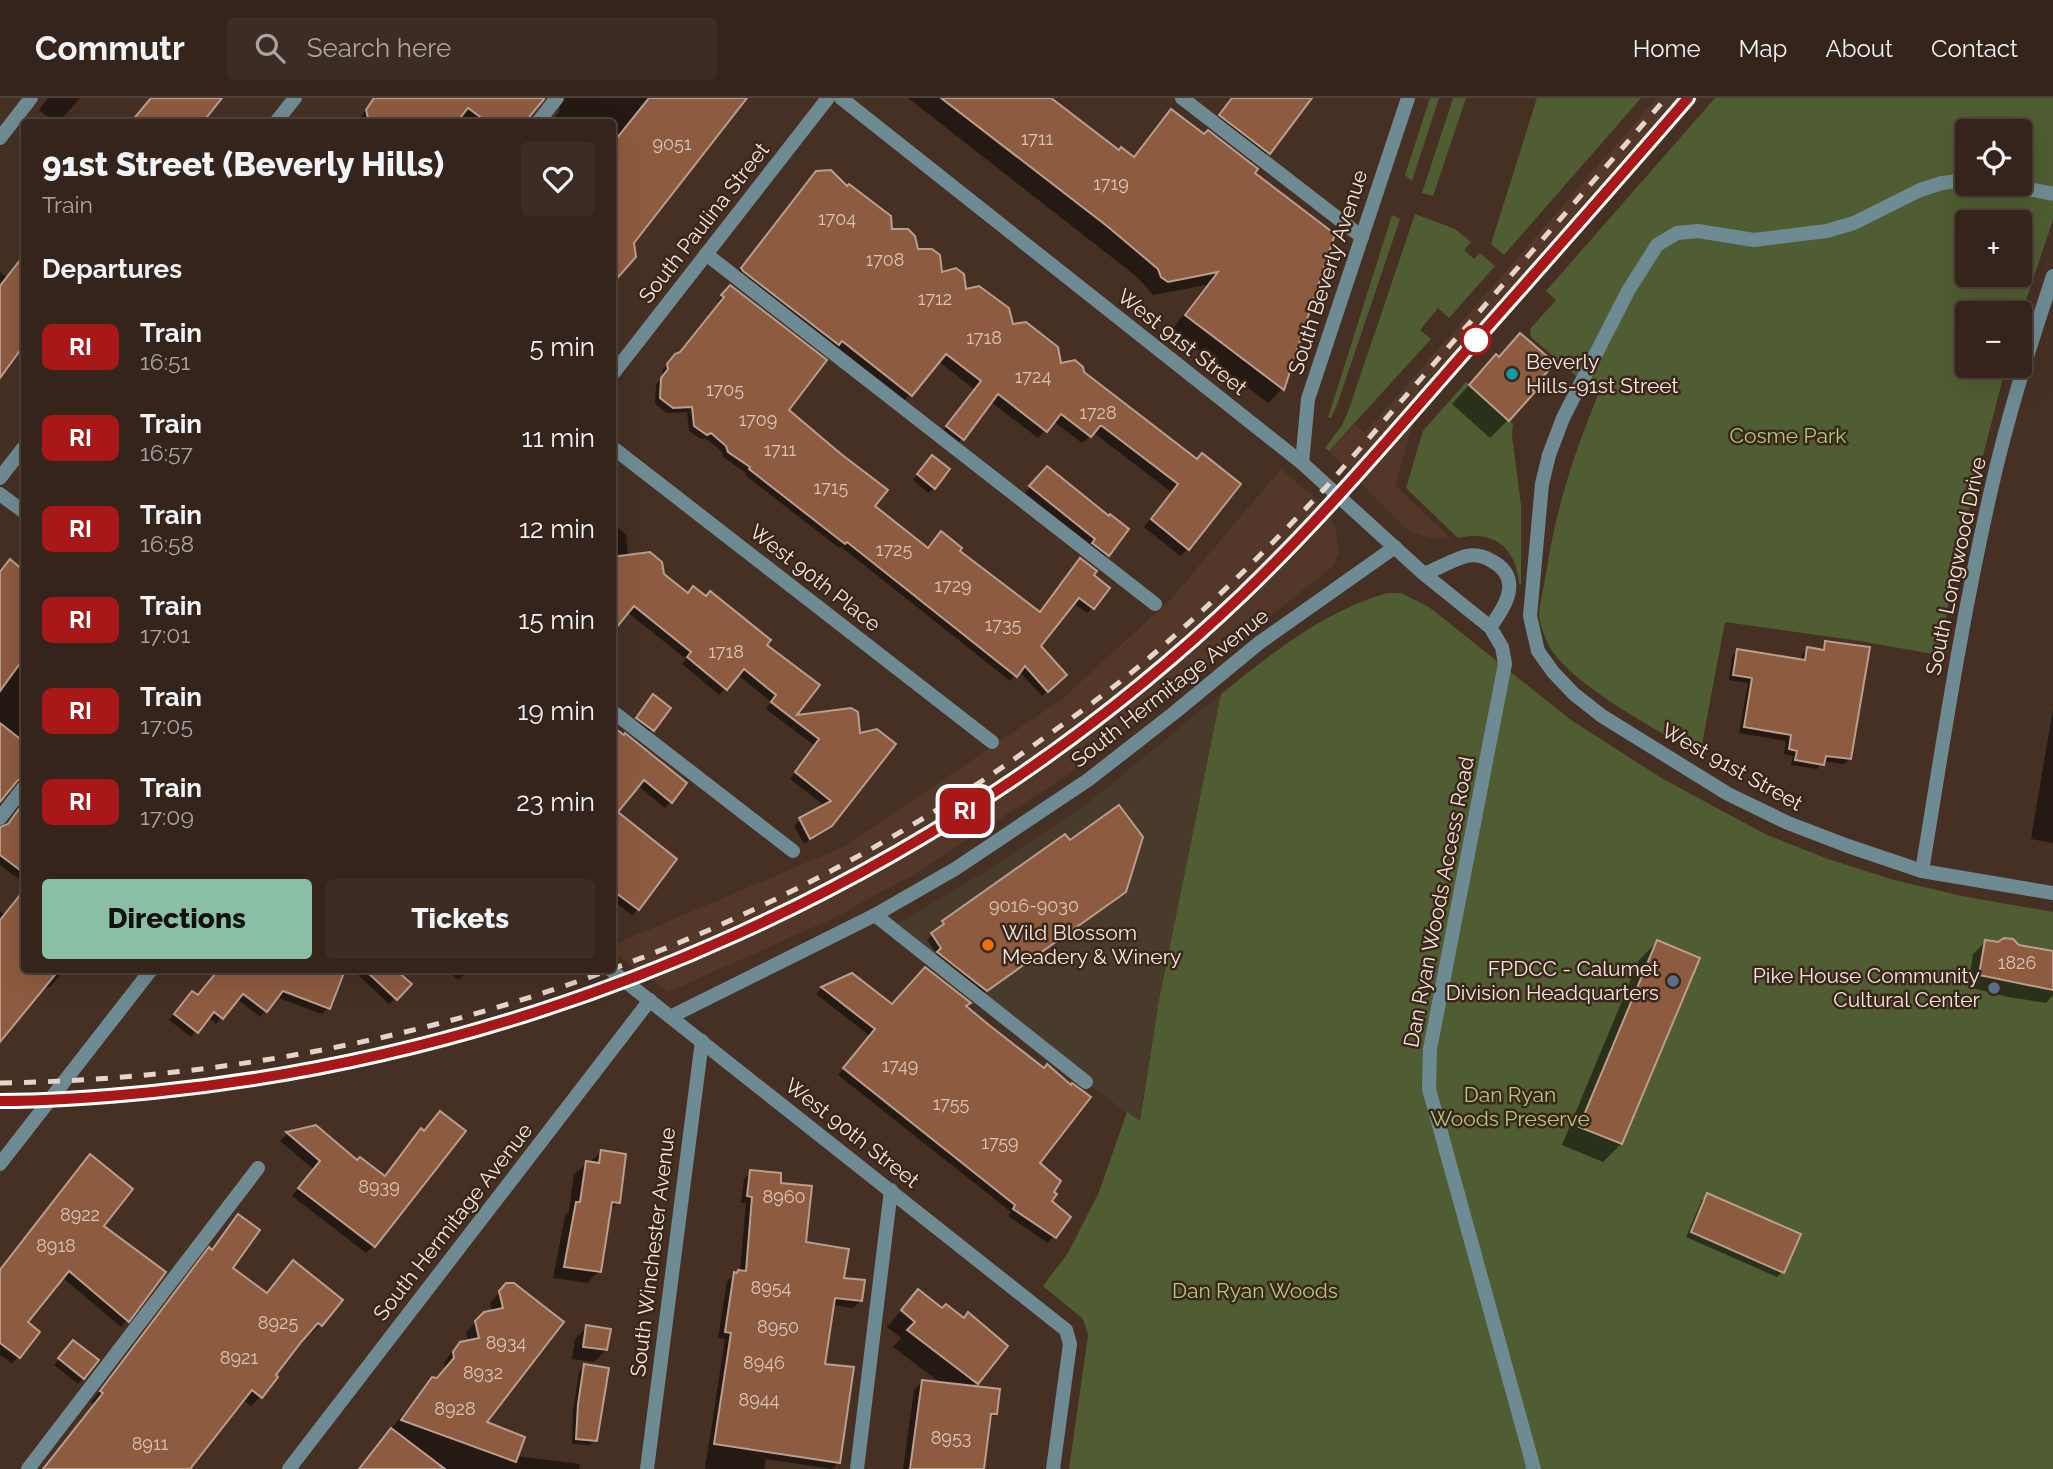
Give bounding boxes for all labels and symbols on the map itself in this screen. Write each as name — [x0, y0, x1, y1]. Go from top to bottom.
house number: 1711 — [1021, 128, 1054, 149]
house number: 9051 — [652, 133, 692, 154]
street label: South Paulina Street — [633, 137, 774, 308]
street label: South Beverly Avenue — [1283, 166, 1372, 377]
house number: 1719 — [1093, 173, 1129, 194]
house number: 1704 — [818, 208, 856, 229]
house number: 1708 — [866, 249, 904, 270]
street label: West 91st Street — [1113, 283, 1252, 400]
house number: 1712 — [918, 288, 952, 309]
unlabelled marker — [1461, 325, 1491, 355]
house number: 1718 — [966, 327, 1002, 348]
place label: Beverly Hills-91st Street — [1526, 349, 1679, 398]
house number: 1724 — [1015, 366, 1051, 387]
marker: Beverly Hills-91st Street — [1504, 366, 1520, 382]
house number: 1705 — [706, 379, 744, 400]
house number: 1728 — [1079, 402, 1117, 423]
house number: 1709 — [739, 409, 777, 430]
park label: Cosme Park — [1730, 423, 1846, 448]
house number: 1711 — [764, 439, 797, 460]
street label: South Longwood Drive — [1920, 455, 1991, 677]
house number: 1715 — [814, 477, 849, 498]
street label: West 90th Place — [745, 519, 886, 636]
house number: 1725 — [876, 539, 912, 560]
house number: 1729 — [934, 575, 972, 596]
street label: South Hermitage Avenue — [1066, 603, 1273, 772]
house number: 1735 — [985, 614, 1022, 635]
house number: 1718 — [708, 641, 744, 662]
street label: West 91st Street — [1657, 717, 1807, 816]
street label: Dan Ryan Woods Access Road — [1398, 754, 1479, 1049]
line badge: RI — [934, 788, 996, 834]
house number: 9016-9030 — [989, 895, 1079, 916]
place label: Wild Blossom Meadery & Winery — [1002, 920, 1181, 969]
marker: Wild Blossom Meadery & Winery — [980, 937, 996, 953]
house number: 1826 — [1998, 952, 2036, 973]
place label: FPDCC - Calumet Division Headquarters — [1446, 956, 1659, 1005]
place label: Pike House Community Cultural Center — [1753, 963, 1981, 1012]
marker: FPDCC - Calumet Division Headquarters — [1665, 973, 1681, 989]
marker: Pike House Community Cultural Center — [1986, 980, 2002, 996]
house number: 1749 — [882, 1055, 918, 1076]
street label: West 90th Street — [780, 1072, 924, 1193]
park label: Dan Ryan Woods Preserve — [1430, 1082, 1590, 1131]
house number: 1755 — [933, 1093, 969, 1114]
street label: South Hermitage Avenue — [368, 1118, 537, 1325]
street label: South Winchester Avenue — [625, 1126, 680, 1378]
house number: 1759 — [981, 1132, 1019, 1153]
house number: 8939 — [358, 1176, 400, 1197]
house number: 8960 — [762, 1186, 806, 1207]
house number: 8922 — [60, 1204, 100, 1225]
house number: 8918 — [36, 1235, 76, 1256]
house number: 8954 — [751, 1277, 792, 1298]
park label: Dan Ryan Woods — [1172, 1278, 1338, 1303]
house number: 8925 — [258, 1312, 298, 1333]
house number: 8950 — [757, 1316, 799, 1337]
house number: 8934 — [486, 1332, 526, 1353]
house number: 8921 — [220, 1347, 258, 1368]
house number: 8946 — [743, 1352, 785, 1373]
house number: 8932 — [463, 1362, 503, 1383]
house number: 8944 — [739, 1389, 780, 1410]
house number: 8928 — [434, 1398, 476, 1419]
house number: 8953 — [931, 1427, 971, 1448]
house number: 8911 — [132, 1433, 169, 1454]

